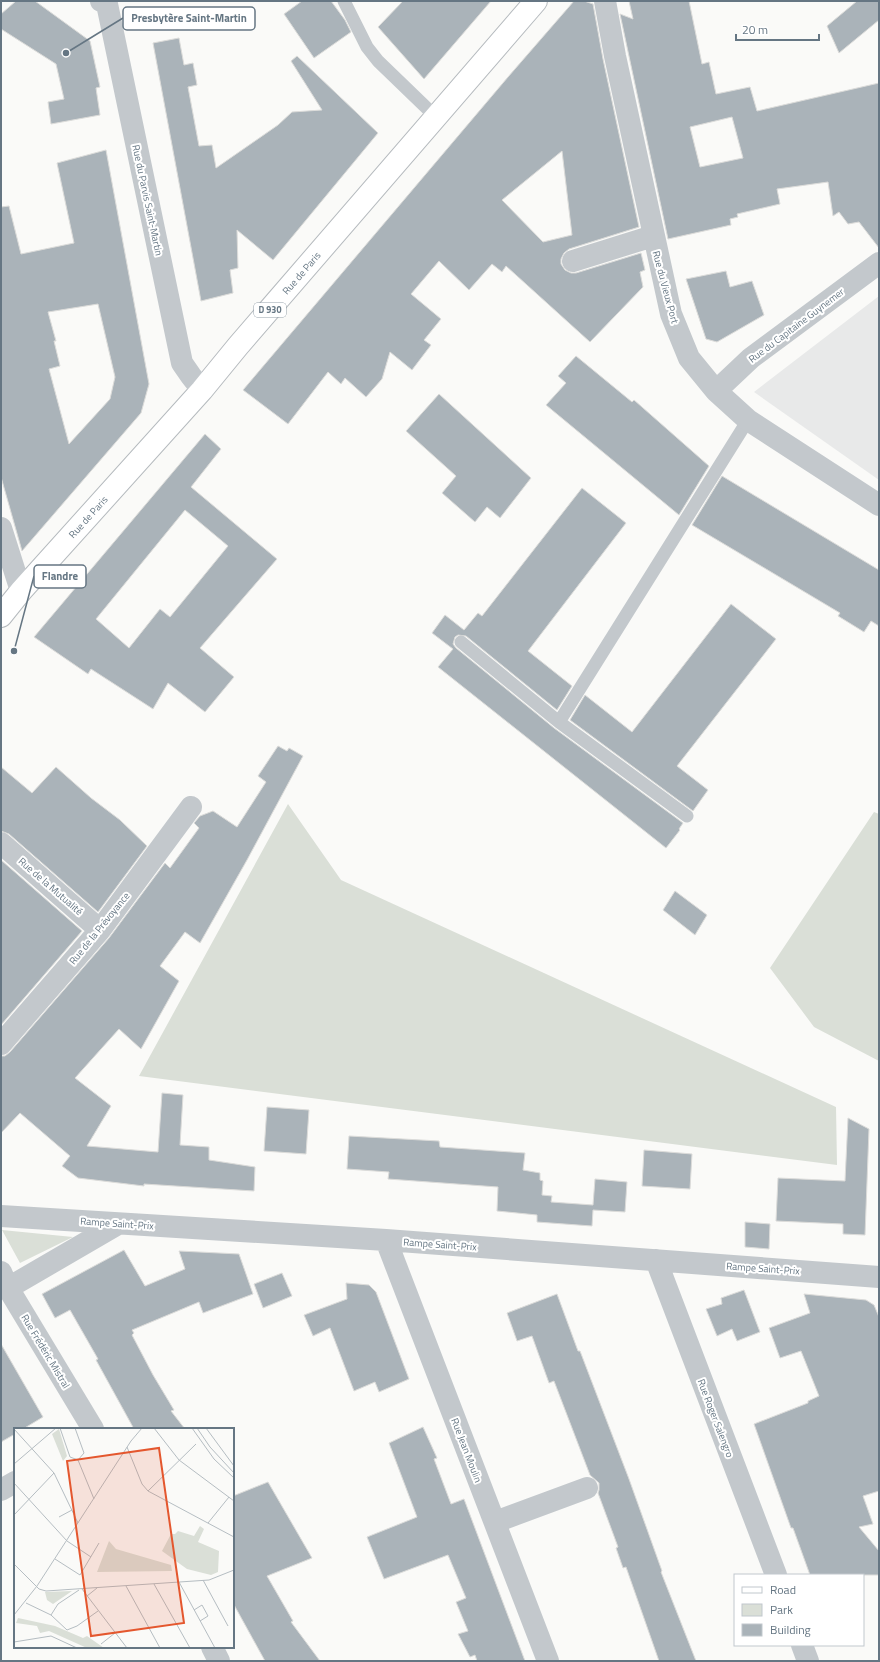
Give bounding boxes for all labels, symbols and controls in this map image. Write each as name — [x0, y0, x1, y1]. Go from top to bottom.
callout: Presbytère Saint-Martin — [123, 7, 255, 30]
text: Presbytère Saint-Martin — [131, 10, 247, 26]
scale bar — [736, 16, 819, 42]
text: 20 m — [742, 20, 768, 39]
street label: Rue du Parvis Saint-Martin — [128, 143, 167, 257]
street label: Rue de Paris — [279, 248, 325, 298]
street label: Rue du Vieux Port — [649, 249, 683, 326]
street label: Rue du Capitaine Guynemer — [745, 284, 848, 366]
road number: D 930 — [254, 303, 286, 317]
street label: Rue de Paris — [65, 492, 112, 542]
callout: Flandre — [34, 565, 86, 588]
text: Flandre — [42, 568, 79, 584]
street label: Rue de la Mutualité — [15, 854, 86, 919]
street label: Rue de la Prévoyance — [65, 889, 133, 968]
street label: Rampe Saint-Prix — [80, 1213, 155, 1234]
street label: Rampe Saint-Prix — [403, 1234, 478, 1255]
street label: Rampe Saint-Prix — [726, 1258, 801, 1279]
street label: Rue Frédéric Mistral — [17, 1311, 74, 1391]
street label: Rue Roger Salengro — [694, 1377, 737, 1460]
street label: Rue Jean Moulin — [447, 1416, 486, 1485]
inset map — [14, 1428, 234, 1648]
legend — [734, 1574, 864, 1646]
text: Road — [770, 1580, 796, 1599]
text: Park — [770, 1600, 793, 1619]
text: Building — [770, 1620, 811, 1639]

